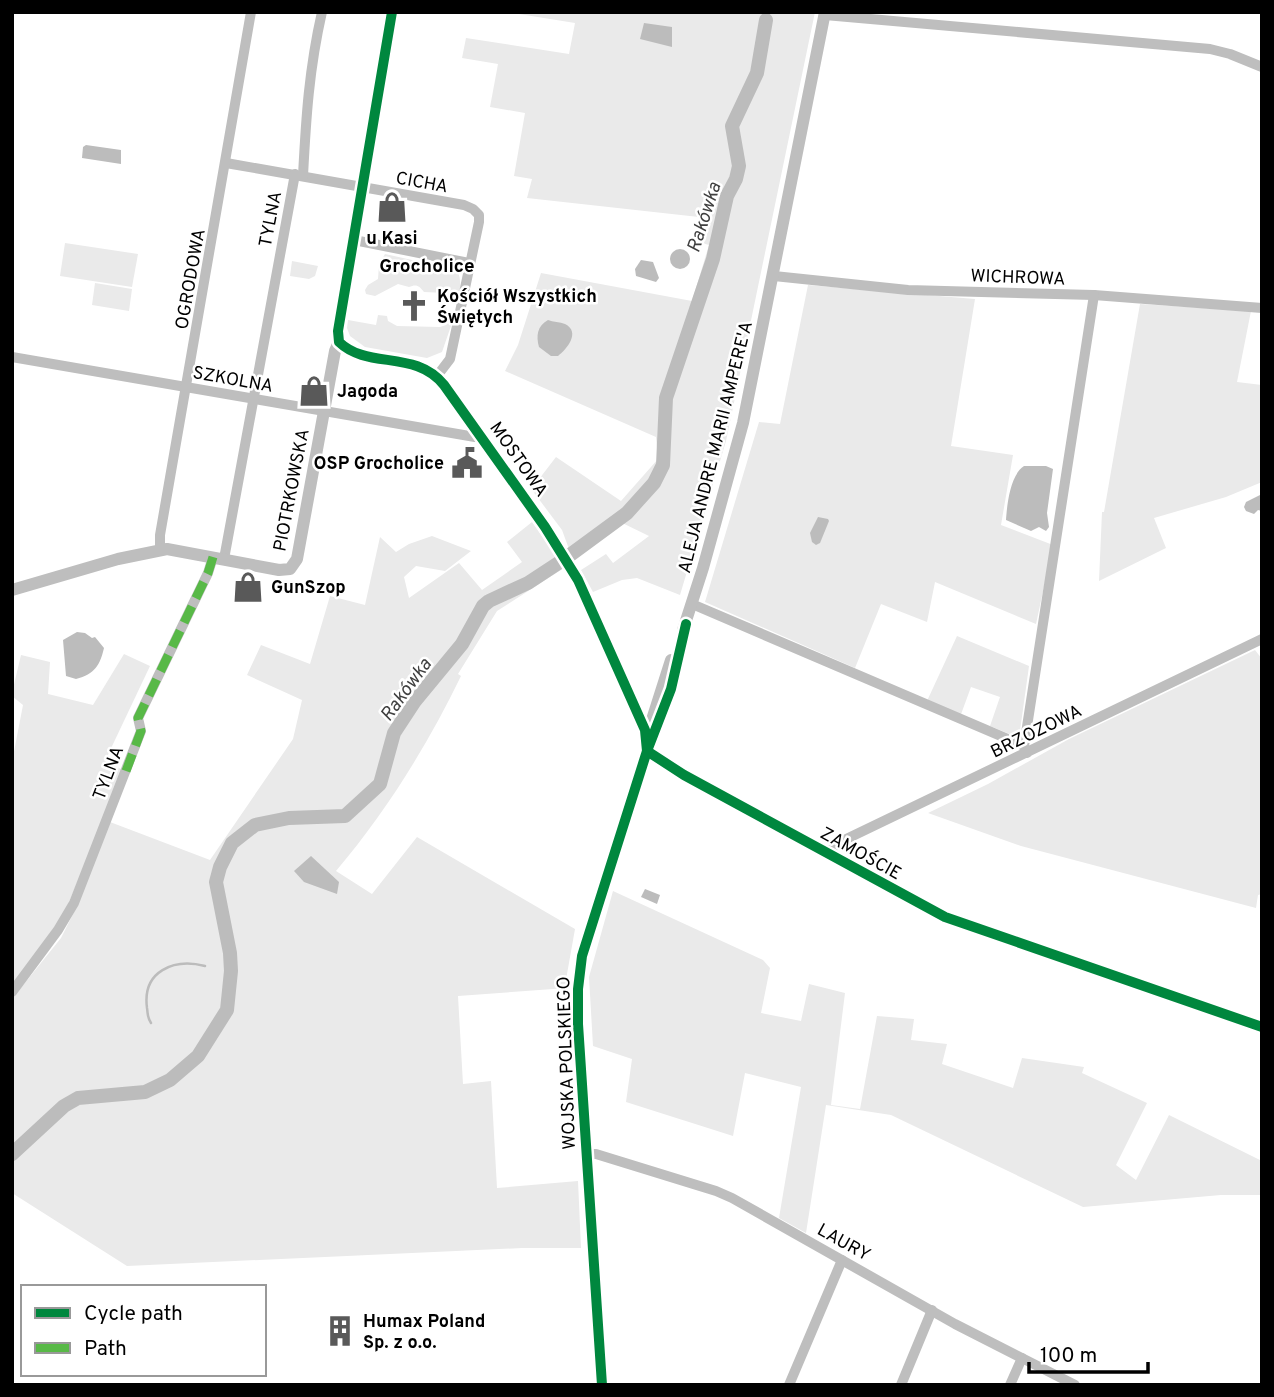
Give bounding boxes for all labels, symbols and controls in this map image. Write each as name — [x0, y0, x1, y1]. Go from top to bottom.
street label: CICHA — [394, 168, 450, 199]
water label: Rakówka — [682, 179, 728, 256]
street label: TYLNA — [255, 190, 288, 249]
shop icon: u Kasi — [375, 190, 409, 224]
street label: OGRODOWA — [171, 227, 212, 331]
place label: u Kasi — [366, 228, 418, 251]
district label: Grocholice — [379, 255, 475, 279]
street label: WICHROWA — [970, 265, 1066, 292]
place label: Kościół Wszystkich Świętych — [437, 286, 597, 330]
church icon: Kościół Wszystkich Świętych — [397, 289, 431, 323]
street label: ALEJA ANDRE MARII AMPERE'A — [674, 319, 759, 576]
street label: SZKOLNA — [191, 362, 275, 399]
shop icon: Jagoda — [297, 374, 331, 408]
place label: Jagoda — [337, 381, 398, 404]
street label: MOSTOWA — [483, 418, 552, 502]
street label: PIOTRKOWSKA — [269, 427, 316, 554]
public building icon: OSP Grocholice — [450, 446, 484, 480]
place label: OSP Grocholice — [314, 453, 444, 476]
shop icon: GunSzop — [231, 570, 265, 604]
place label: GunSzop — [271, 577, 346, 600]
water label: Rakówka — [376, 654, 438, 727]
street label: BRZOZOWA — [987, 700, 1086, 764]
street label: TYLNA — [89, 743, 130, 804]
street label: ZAMOŚCIE — [816, 821, 906, 886]
street label: WOJSKA POLSKIEGO — [553, 976, 582, 1150]
street label: LAURY — [813, 1219, 874, 1267]
legend — [21, 1285, 266, 1376]
text: Cycle path — [84, 1301, 183, 1328]
place label: Humax Poland Sp. z o.o. — [363, 1311, 485, 1355]
building icon: Humax Poland Sp. z o.o. — [323, 1314, 357, 1348]
scale bar — [1029, 1330, 1148, 1374]
text: Path — [84, 1336, 127, 1363]
text: 100 m — [1040, 1343, 1097, 1370]

